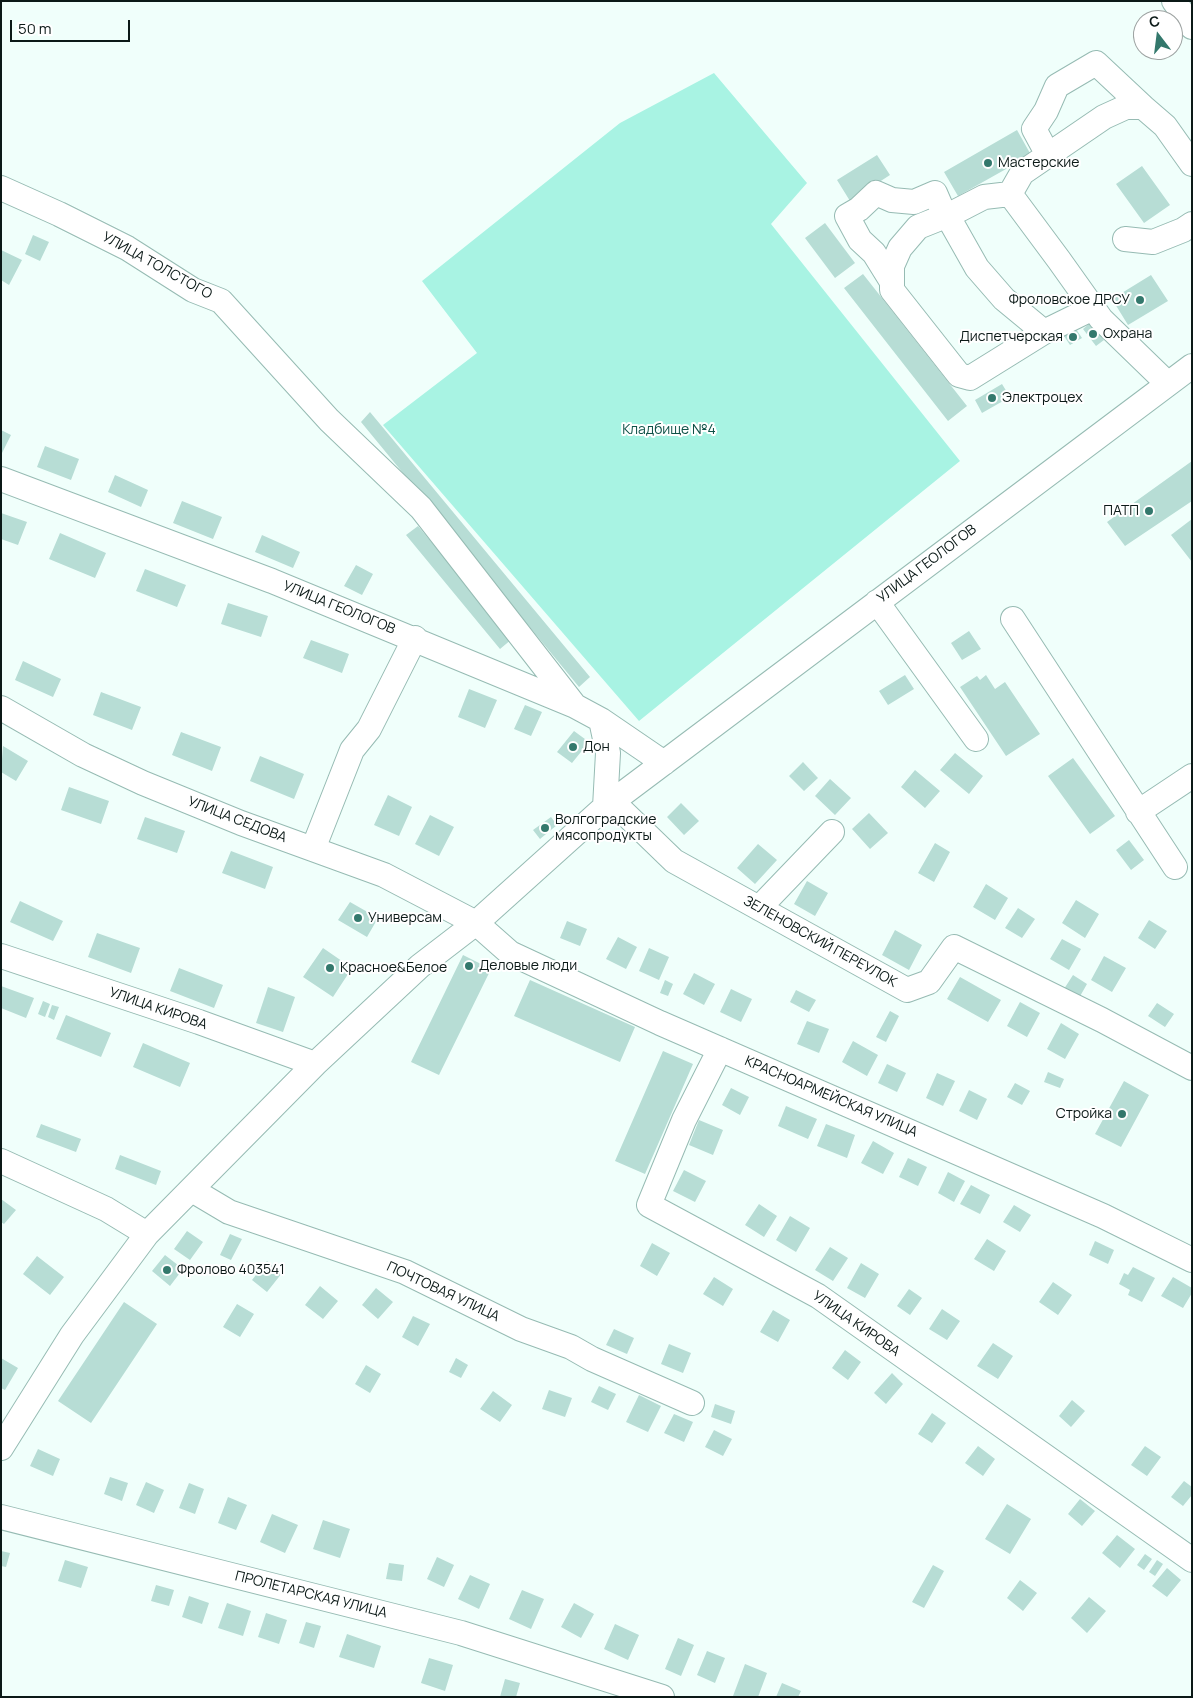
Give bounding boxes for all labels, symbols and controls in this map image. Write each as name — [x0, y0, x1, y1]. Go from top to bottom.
scale bar — [12, 10, 132, 42]
north arrow — [1133, 10, 1183, 60]
text: С — [1147, 10, 1162, 32]
text: 50 m — [18, 18, 52, 39]
place label: Мастерские — [998, 155, 1080, 171]
marker: Мастерские — [982, 157, 994, 169]
street label: УЛИЦА ТОЛСТОГО — [99, 229, 215, 303]
place label: Фроловское ДРСУ — [1009, 292, 1130, 308]
marker: Фроловское ДРСУ — [1134, 294, 1146, 306]
place label: Охрана — [1103, 326, 1152, 342]
marker: Охрана — [1087, 328, 1099, 340]
place label: Диспетчерская — [960, 329, 1063, 345]
marker: Диспетчерская — [1067, 331, 1079, 343]
place label: Электроцех — [1002, 390, 1083, 406]
marker: Электроцех — [986, 392, 998, 404]
park label: Кладбище №4 — [622, 422, 716, 438]
place label: ПАТП — [1103, 503, 1139, 519]
marker: ПАТП — [1143, 505, 1155, 517]
street label: УЛИЦА ГЕОЛОГОВ — [874, 521, 980, 607]
street label: УЛИЦА ГЕОЛОГОВ — [280, 578, 398, 638]
place label: Дон — [583, 739, 610, 755]
marker: Дон — [567, 741, 579, 753]
street label: УЛИЦА СЕДОВА — [185, 793, 289, 847]
place label: Волгоградские мясопродукты — [555, 812, 656, 844]
marker: Волгоградские мясопродукты — [539, 822, 551, 834]
street label: ЗЕЛЕНОВСКИЙ ПЕРЕУЛОК — [740, 893, 900, 991]
place label: Универсам — [368, 910, 442, 926]
marker: Универсам — [352, 912, 364, 924]
place label: Деловые люди — [479, 958, 577, 974]
place label: Красное&Белое — [340, 960, 447, 976]
marker: Деловые люди — [463, 960, 475, 972]
marker: Красное&Белое — [324, 962, 336, 974]
street label: УЛИЦА КИРОВА — [107, 984, 209, 1034]
street label: КРАСНОАРМЕЙСКАЯ УЛИЦА — [742, 1053, 920, 1141]
place label: Стройка — [1056, 1106, 1112, 1122]
marker: Стройка — [1116, 1108, 1128, 1120]
street label: ПОЧТОВАЯ УЛИЦА — [384, 1259, 502, 1325]
place label: Фролово 403541 — [177, 1262, 285, 1278]
marker: Фролово 403541 — [161, 1264, 173, 1276]
street label: УЛИЦА КИРОВА — [809, 1288, 903, 1360]
street label: ПРОЛЕТАРСКАЯ УЛИЦА — [233, 1568, 389, 1622]

